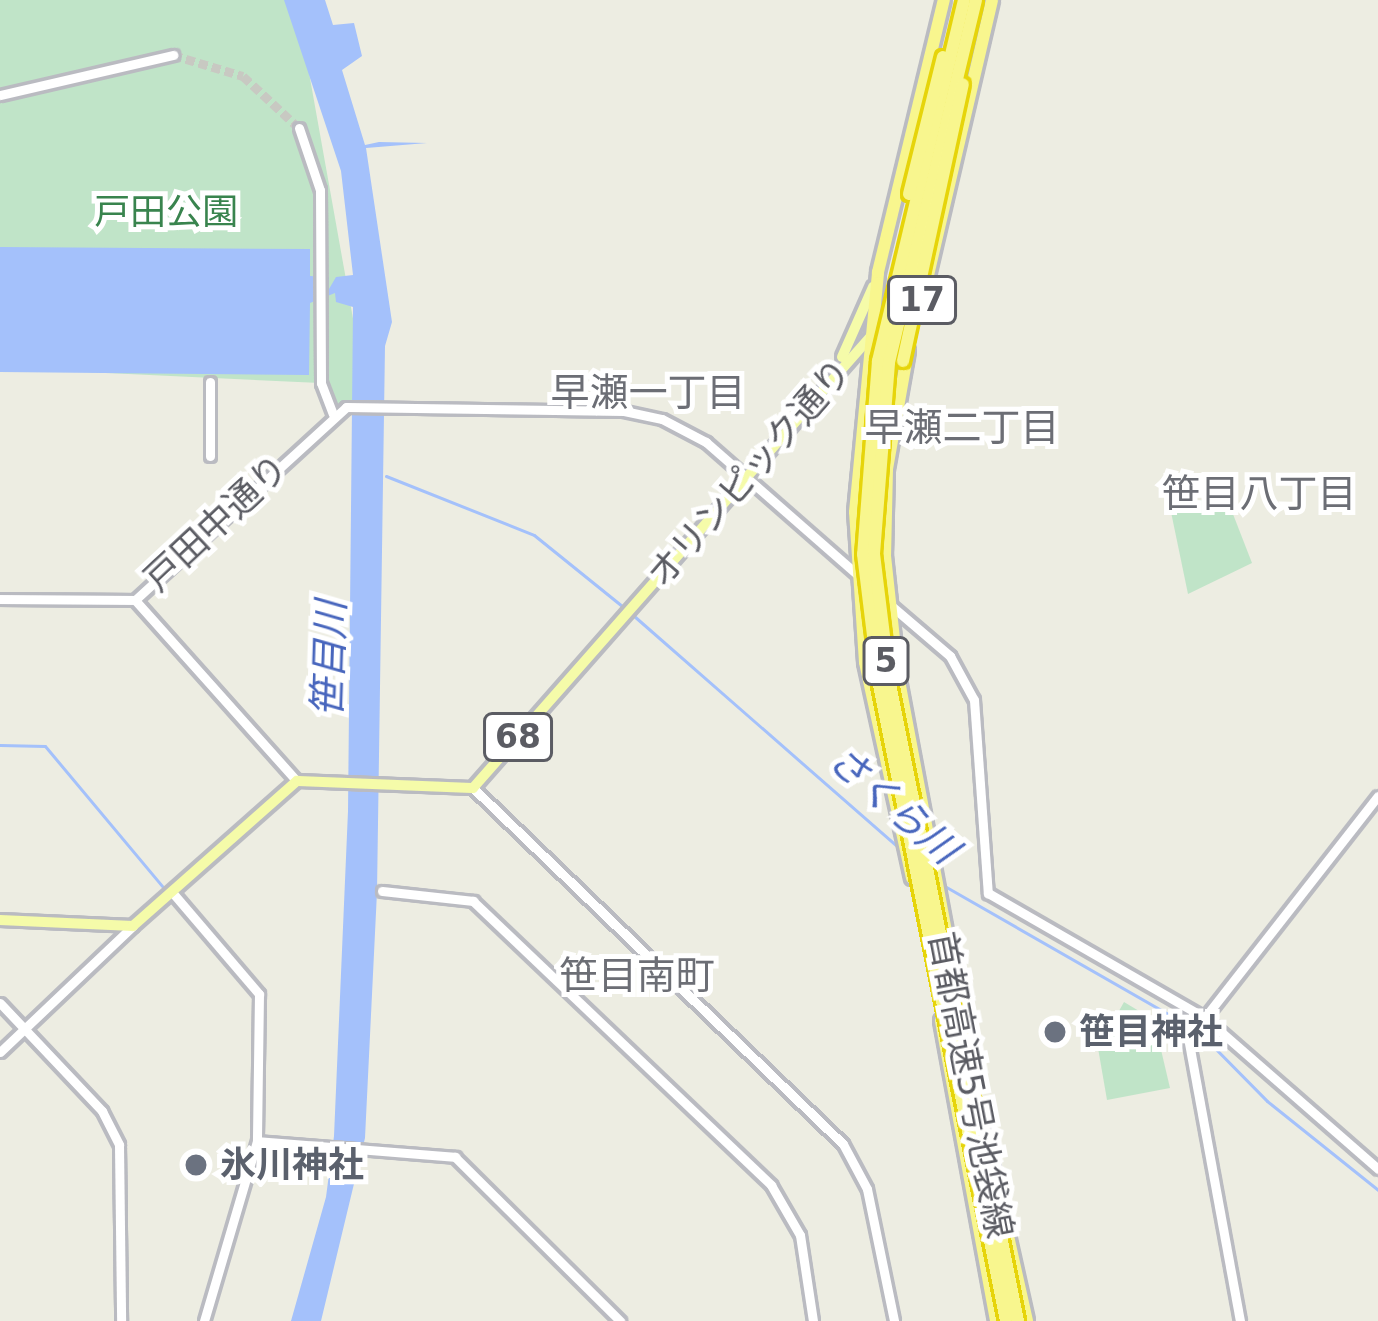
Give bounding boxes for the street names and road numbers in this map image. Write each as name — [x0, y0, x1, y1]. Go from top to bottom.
road number: 17 — [886, 273, 958, 327]
street label: オリンピック通り — [638, 350, 860, 596]
street label: 戸田中通り — [135, 446, 297, 600]
road number: 5 — [862, 634, 910, 688]
road number: 68 — [482, 710, 554, 764]
street label: 首都高速5号池袋線 — [920, 928, 1022, 1242]

